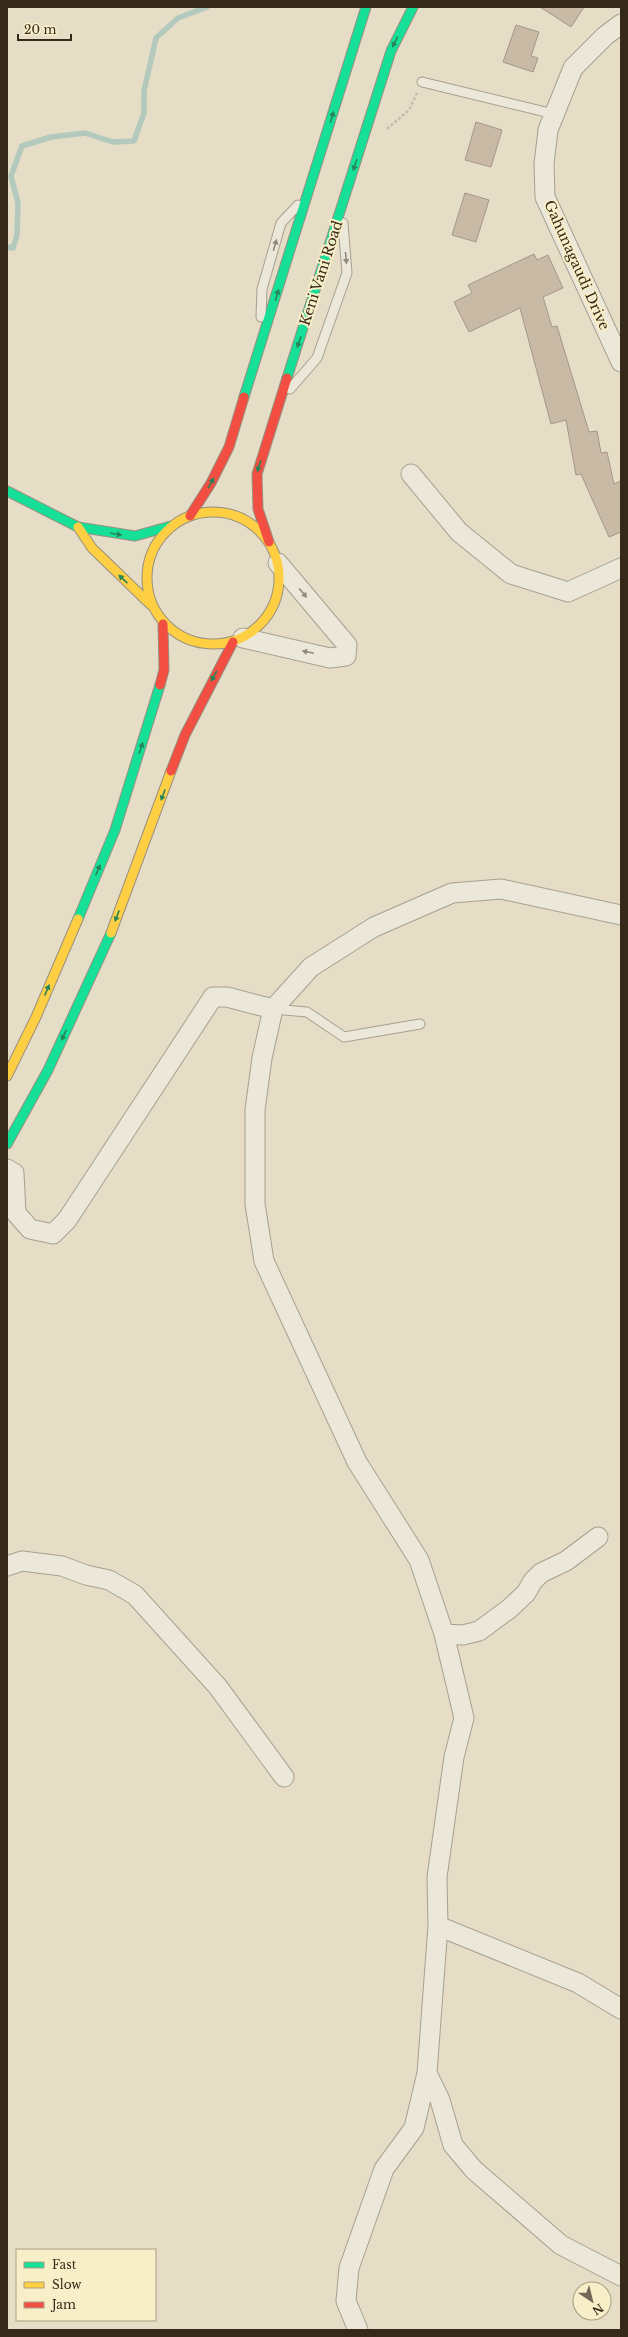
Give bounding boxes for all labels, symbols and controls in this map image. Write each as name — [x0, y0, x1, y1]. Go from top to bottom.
scale bar — [18, 16, 71, 42]
text: 20 m — [24, 22, 56, 37]
one-way arrow — [392, 36, 398, 48]
one-way arrow — [329, 111, 335, 123]
one-way arrow — [352, 159, 358, 171]
street label: Gahunagaudi Drive — [540, 197, 614, 333]
street label: Keni Vani Road — [296, 218, 347, 328]
one-way arrow — [272, 239, 278, 251]
one-way arrow — [343, 252, 350, 264]
one-way arrow — [274, 288, 280, 300]
one-way arrow — [295, 337, 301, 349]
one-way arrow — [256, 461, 262, 473]
one-way arrow — [207, 477, 214, 489]
one-way arrow — [110, 531, 122, 537]
one-way arrow — [118, 575, 127, 584]
one-way arrow — [298, 587, 307, 598]
one-way arrow — [302, 649, 314, 655]
one-way arrow — [211, 670, 218, 681]
one-way arrow — [138, 742, 144, 754]
one-way arrow — [159, 789, 165, 801]
one-way arrow — [95, 864, 101, 876]
one-way arrow — [113, 911, 119, 923]
one-way arrow — [44, 985, 50, 996]
one-way arrow — [61, 1030, 67, 1041]
legend — [16, 2249, 156, 2321]
text: Fast — [52, 2257, 77, 2272]
text: Slow — [52, 2277, 82, 2292]
north arrow — [572, 2281, 612, 2321]
text: Jam — [50, 2297, 76, 2312]
text: N — [589, 2300, 606, 2318]

